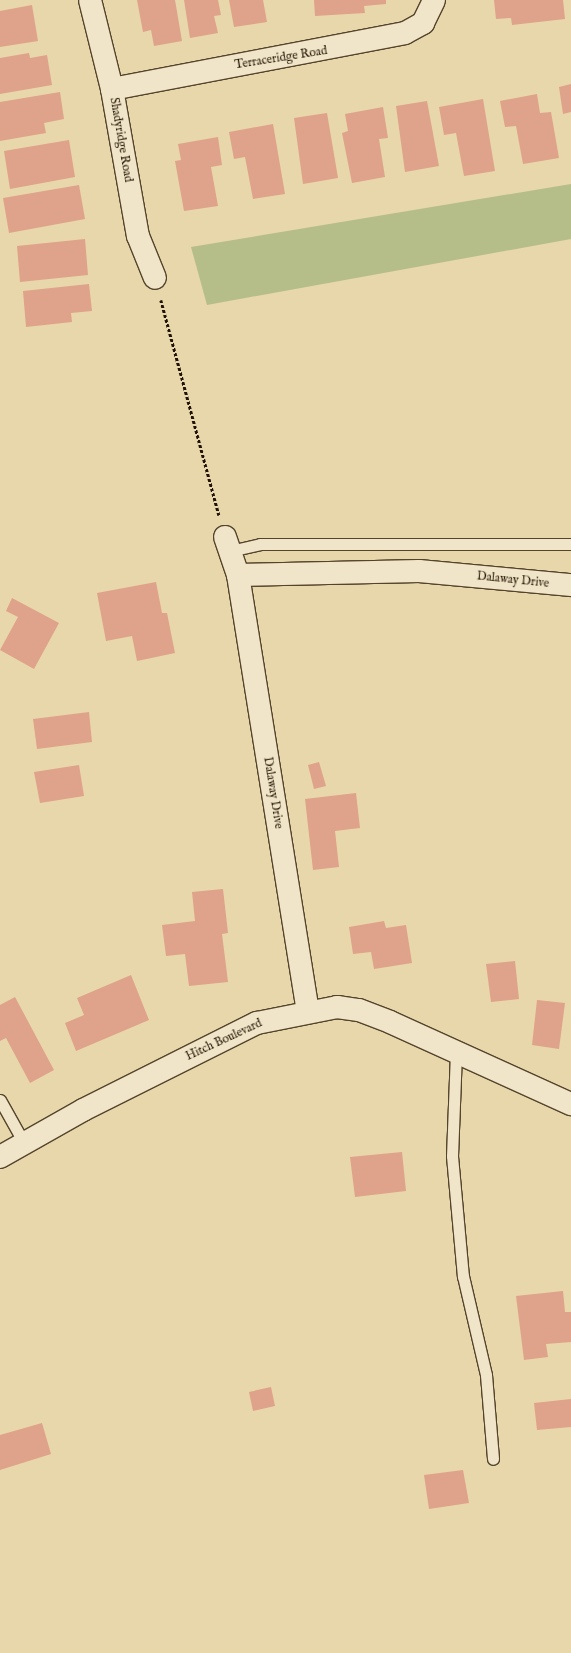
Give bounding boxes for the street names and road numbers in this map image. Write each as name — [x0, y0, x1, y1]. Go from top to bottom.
street label: Terraceridge Road — [234, 44, 328, 72]
street label: Shadyridge Road — [106, 97, 136, 183]
street label: Dalaway Drive — [476, 569, 550, 591]
street label: Dalaway Drive — [260, 756, 286, 830]
street label: Hitch Boulevard — [184, 1016, 264, 1064]

